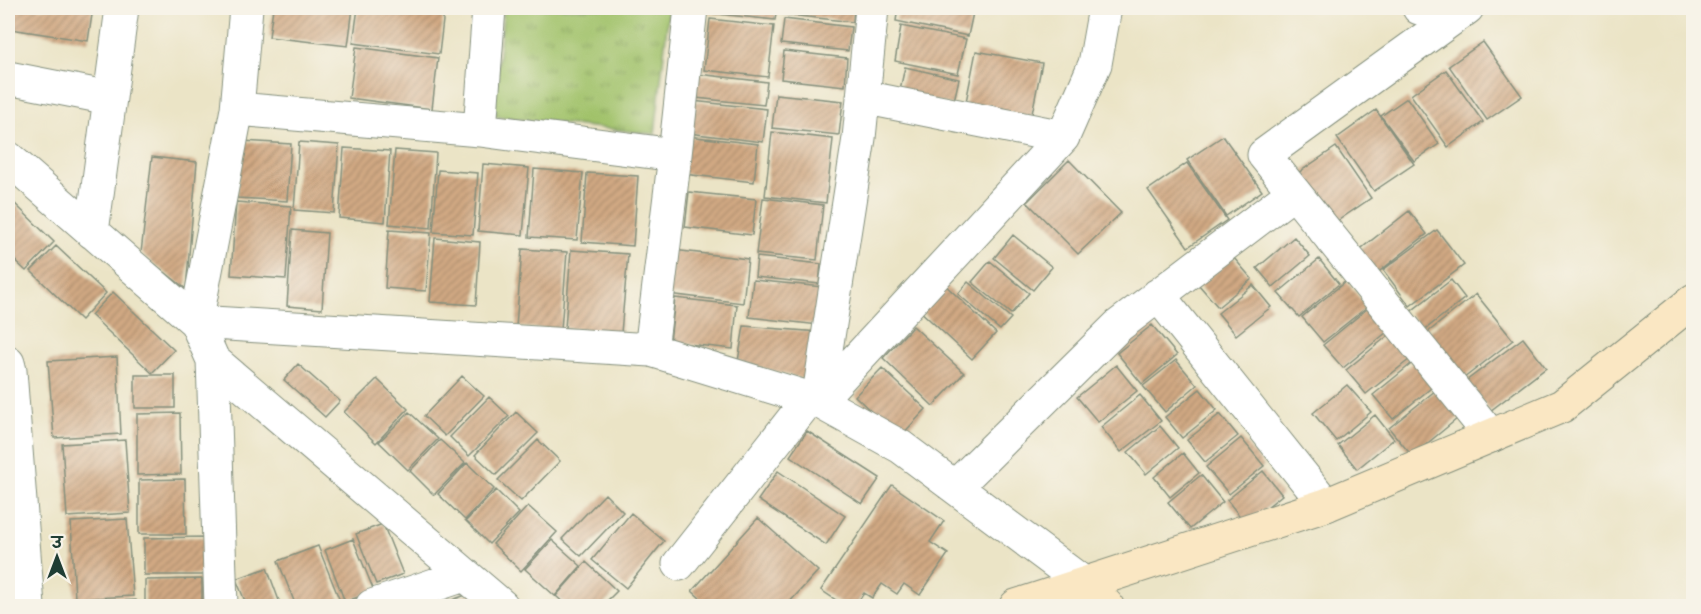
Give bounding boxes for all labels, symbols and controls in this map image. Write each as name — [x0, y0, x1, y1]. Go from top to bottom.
north arrow — [27, 527, 87, 587]
text: उ — [50, 534, 64, 553]

